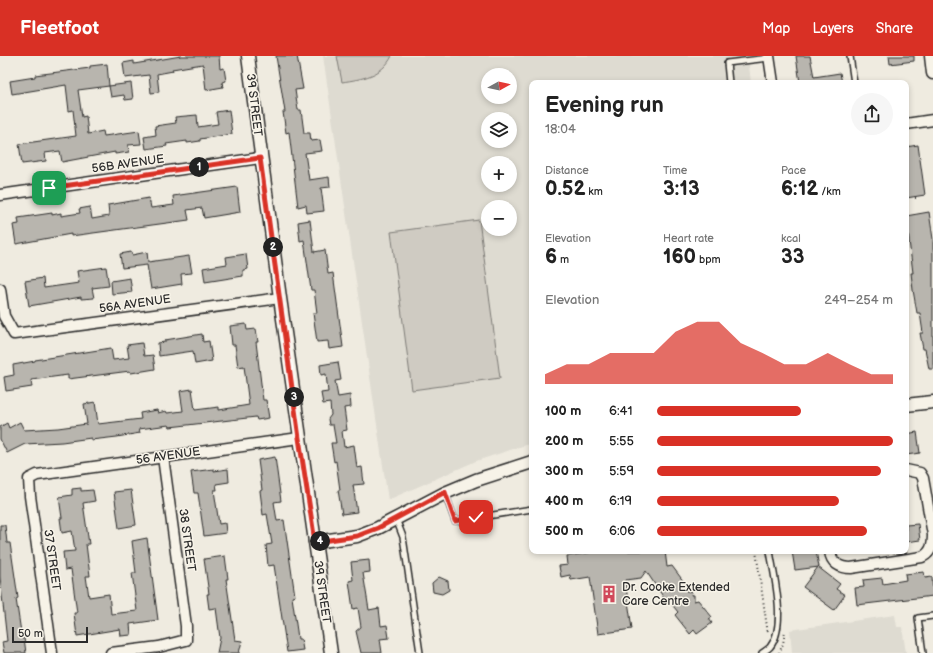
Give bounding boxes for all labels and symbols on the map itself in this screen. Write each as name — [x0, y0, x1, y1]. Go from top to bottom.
north arrow — [481, 68, 517, 104]
street label: 39 STREET — [243, 73, 265, 138]
street label: 56B AVENUE — [91, 151, 165, 177]
pin: 1 — [189, 157, 209, 177]
pin — [32, 171, 66, 205]
pin: 2 — [263, 237, 283, 257]
street label: 56A AVENUE — [98, 292, 172, 316]
pin: 3 — [284, 387, 304, 407]
street label: 56 AVENUE — [135, 444, 201, 468]
pin — [459, 500, 493, 534]
street label: 38 STREET — [175, 508, 199, 573]
street label: 37 STREET — [40, 529, 64, 592]
pin: 4 — [310, 531, 330, 551]
street label: 39 STREET — [310, 560, 334, 625]
place label: Dr. Cooke Extended Care Centre — [622, 580, 730, 609]
building icon: Dr. Cooke Extended Care Centre — [599, 584, 619, 604]
scale bar — [12, 625, 88, 644]

